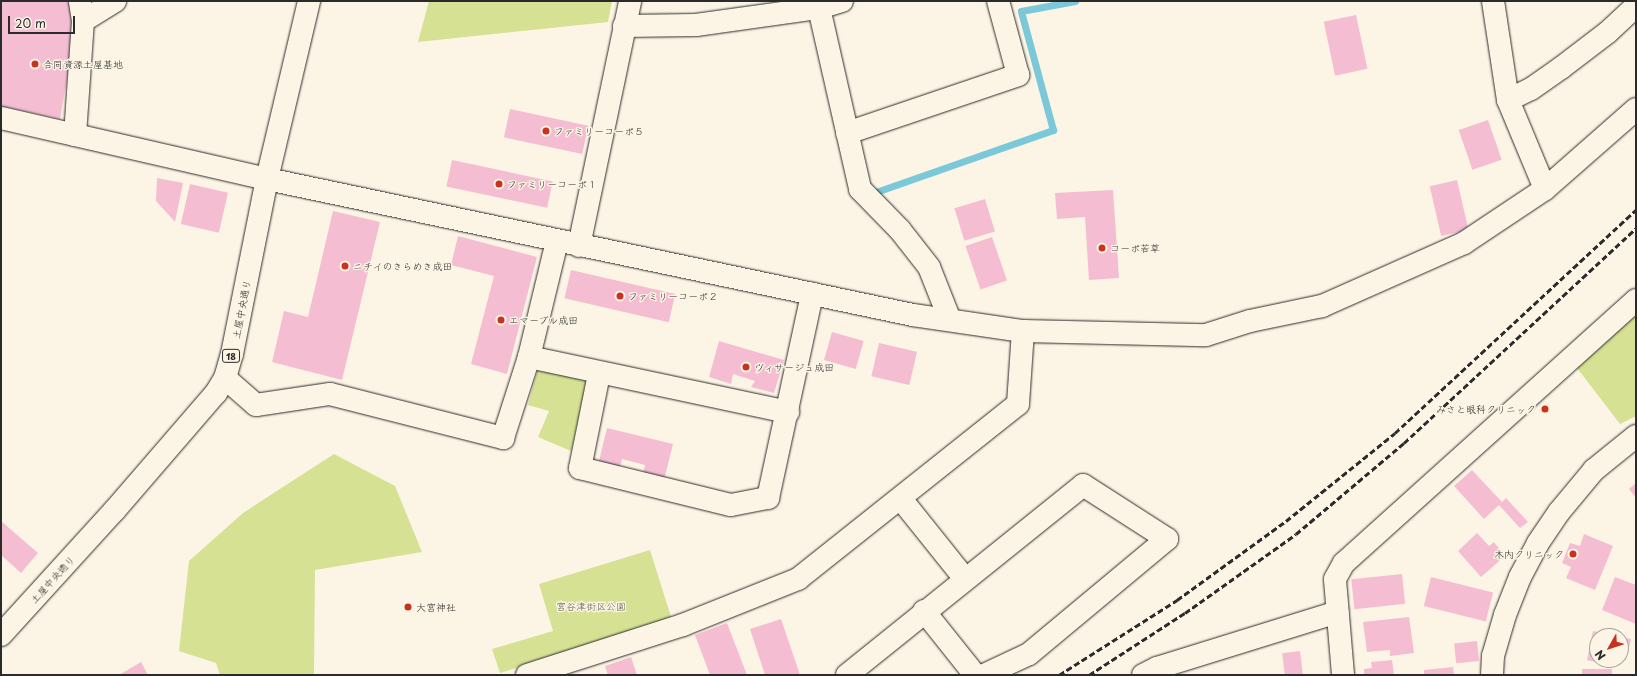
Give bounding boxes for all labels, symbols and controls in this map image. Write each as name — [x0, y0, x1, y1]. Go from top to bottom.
scale bar — [10, 8, 77, 34]
text: 20 m — [15, 14, 46, 32]
place label: 合同資源土屋基地 — [43, 58, 123, 70]
marker: 合同資源土屋基地 — [30, 59, 40, 69]
place label: ファミリーコーポ５ — [554, 125, 644, 137]
marker: ファミリーコーポ５ — [541, 126, 551, 136]
place label: ファミリーコーポ１ — [507, 178, 597, 190]
marker: ファミリーコーポ１ — [494, 179, 504, 189]
place label: コーポ若草 — [1110, 242, 1160, 254]
marker: コーポ若草 — [1097, 243, 1107, 253]
place label: ニチイのきらめき成田 — [353, 260, 453, 272]
marker: ニチイのきらめき成田 — [340, 261, 350, 271]
street label: 土屋中央通り — [229, 278, 253, 340]
place label: ファミリーコーポ２ — [628, 290, 718, 302]
marker: ファミリーコーポ２ — [615, 291, 625, 301]
place label: エマーブル成田 — [509, 314, 579, 326]
marker: エマーブル成田 — [496, 315, 506, 325]
road number: 18 — [222, 349, 240, 363]
place label: ヴィサージュ成田 — [754, 361, 834, 373]
marker: ヴィサージュ成田 — [741, 362, 751, 372]
place label: みさと眼科クリニック — [1436, 403, 1536, 415]
marker: みさと眼科クリニック — [1539, 403, 1551, 415]
place label: 木内クリニック — [1494, 548, 1564, 560]
marker: 木内クリニック — [1567, 548, 1579, 560]
street label: 土屋中央通り — [27, 553, 77, 605]
park label: 宮谷津街区公園 — [556, 600, 626, 612]
place label: 大宮神社 — [416, 601, 456, 613]
marker: 大宮神社 — [403, 602, 413, 612]
north arrow — [1589, 628, 1629, 668]
text: N — [1591, 647, 1609, 664]

